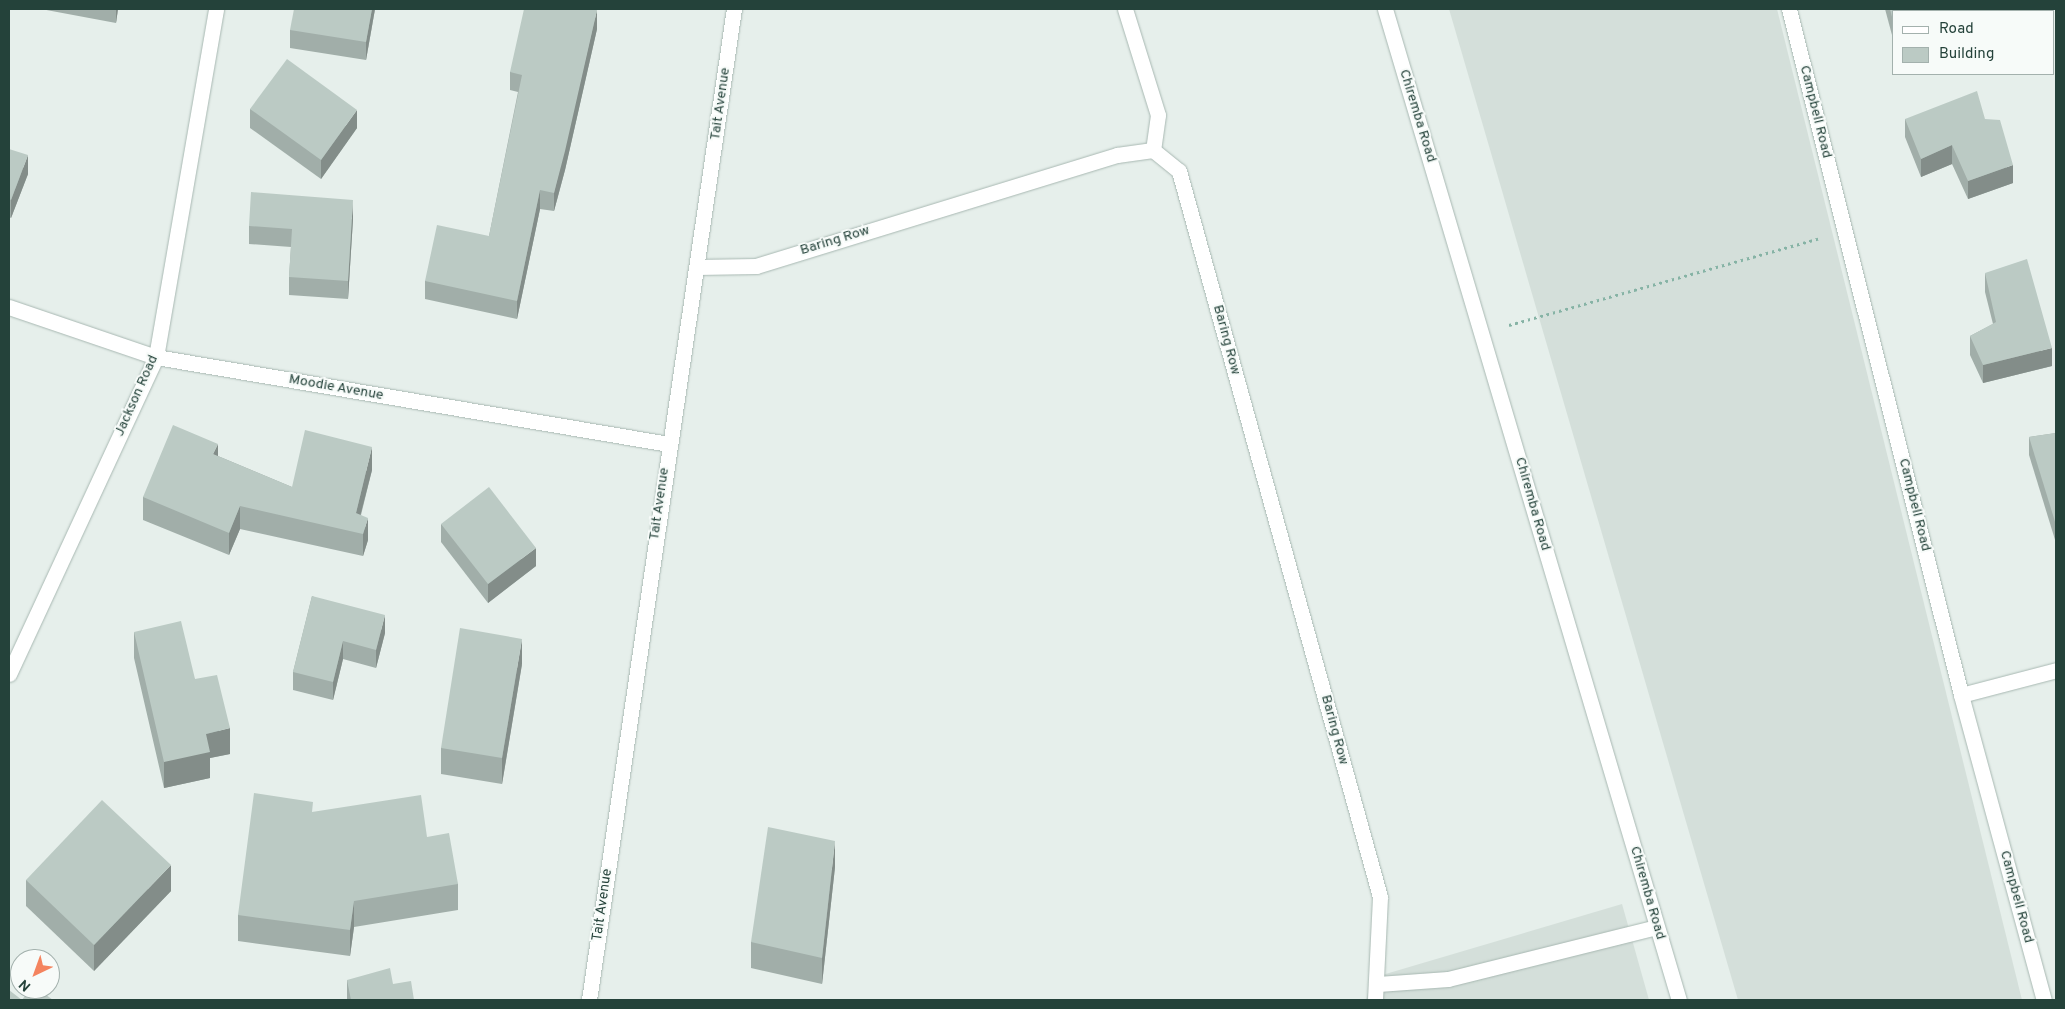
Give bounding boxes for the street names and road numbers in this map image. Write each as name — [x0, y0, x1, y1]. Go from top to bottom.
street label: Campbell Road — [1795, 64, 1835, 160]
street label: Tait Avenue — [708, 66, 734, 142]
street label: Chiremba Road — [1395, 68, 1439, 164]
street label: Baring Row — [798, 222, 872, 260]
street label: Baring Row — [1209, 303, 1243, 377]
street label: Jackson Road — [112, 353, 162, 439]
street label: Moodie Avenue — [287, 371, 385, 405]
street label: Chiremba Road — [1511, 455, 1553, 553]
street label: Campbell Road — [1894, 457, 1934, 553]
street label: Tait Avenue — [647, 466, 673, 542]
street label: Baring Row — [1317, 693, 1351, 767]
street label: Chiremba Road — [1626, 844, 1668, 942]
street label: Campbell Road — [1996, 849, 2036, 945]
street label: Tait Avenue — [590, 867, 616, 943]

